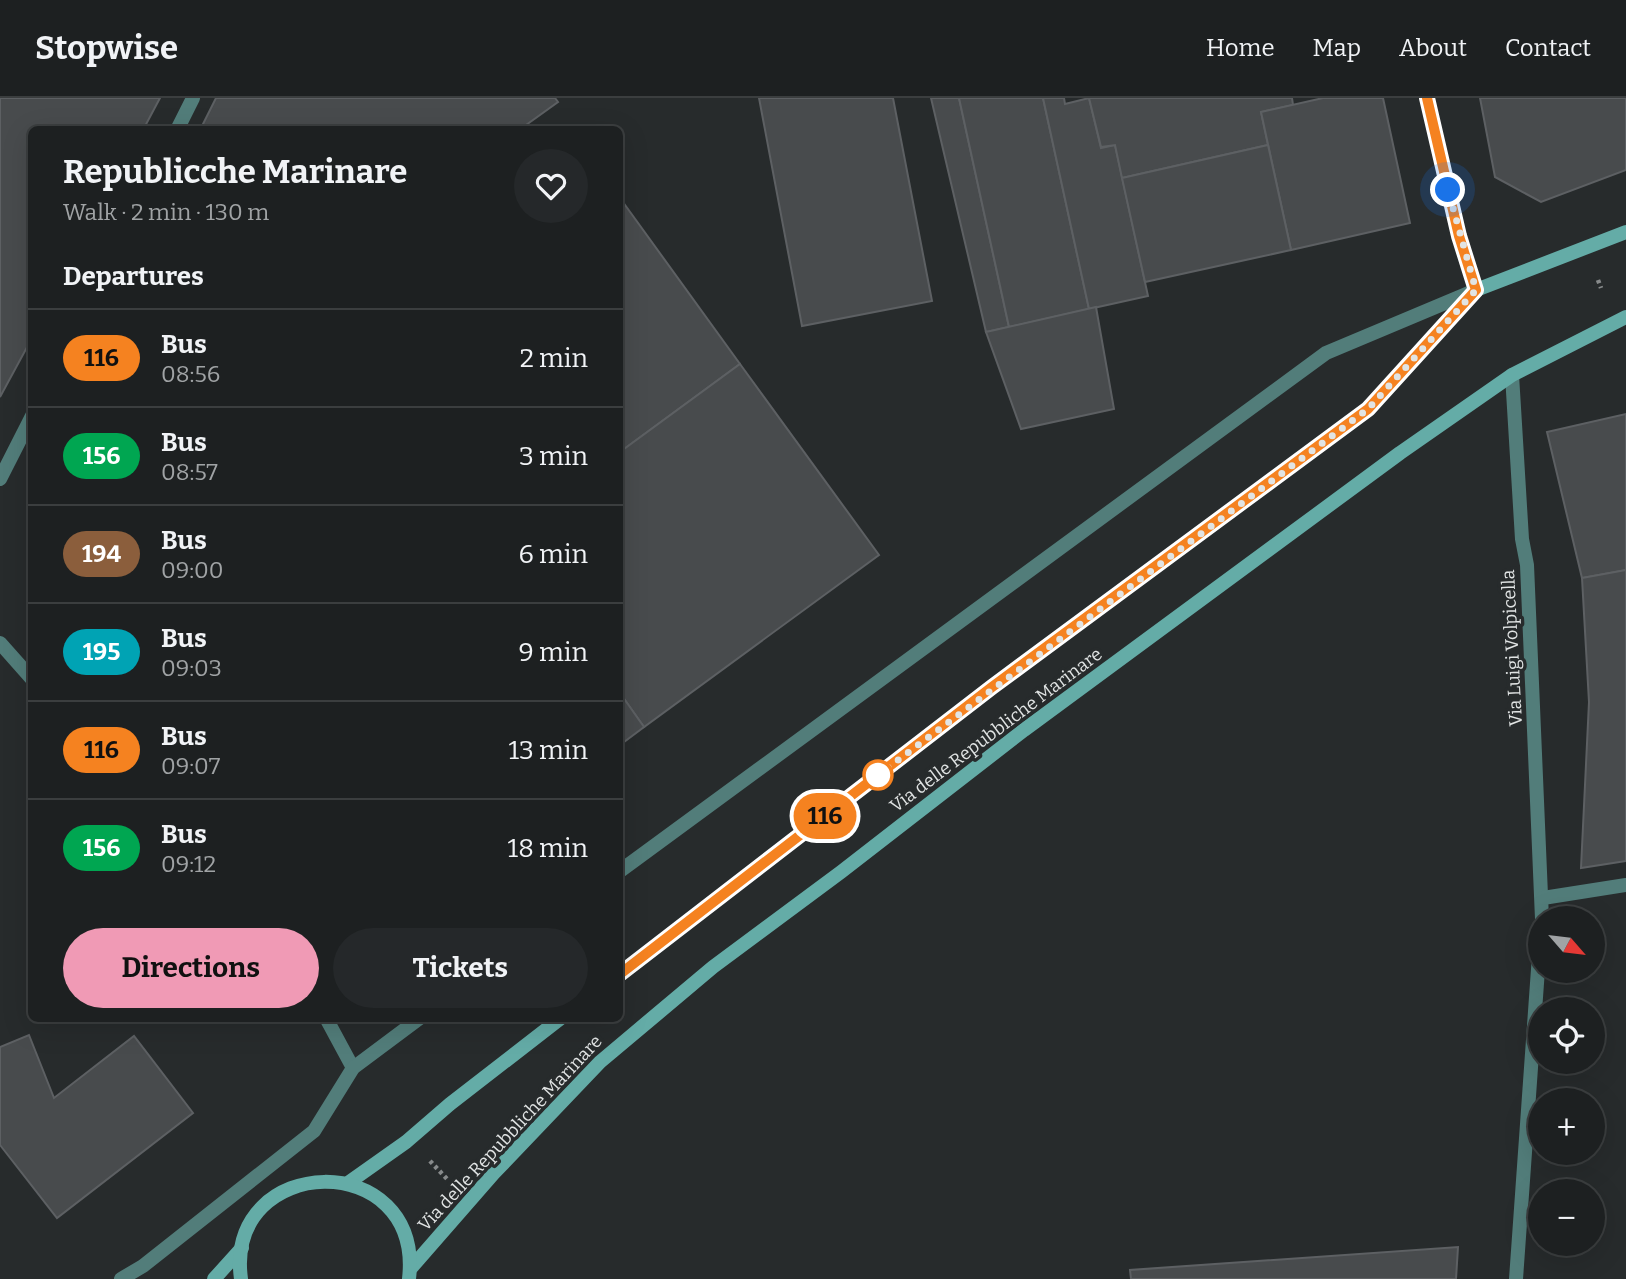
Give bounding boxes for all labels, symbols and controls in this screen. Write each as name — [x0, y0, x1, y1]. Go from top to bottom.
text: Stopwise — [35, 28, 178, 68]
text: Home — [1206, 34, 1275, 62]
text: Map — [1313, 34, 1361, 62]
text: About — [1399, 34, 1467, 62]
text: Contact — [1505, 34, 1591, 62]
button: heart — [514, 149, 588, 223]
text: Republicche Marinare — [63, 152, 407, 192]
your location — [1430, 172, 1465, 207]
text: Walk · 2 min · 130 m — [63, 198, 269, 226]
text: Departures — [63, 261, 204, 292]
text: Bus — [161, 329, 207, 360]
text: 2 min — [520, 343, 588, 374]
text: 116 — [84, 344, 119, 372]
text: 08:56 — [161, 360, 220, 388]
text: Bus — [161, 427, 207, 458]
text: 3 min — [519, 441, 588, 472]
text: 156 — [83, 442, 120, 470]
text: 08:57 — [161, 458, 218, 486]
text: Bus — [161, 525, 207, 556]
text: 6 min — [519, 539, 588, 570]
text: 194 — [82, 540, 121, 568]
text: 09:00 — [161, 556, 224, 584]
street label: Via Luigi Volpicella — [1497, 569, 1527, 727]
text: Bus — [161, 623, 207, 654]
text: 9 min — [519, 637, 588, 668]
text: 195 — [83, 638, 120, 666]
street label: Via delle Repubbliche Marinare — [886, 643, 1106, 817]
text: 09:03 — [161, 654, 222, 682]
text: Bus — [161, 721, 207, 752]
text: 13 min — [508, 735, 588, 766]
text: 116 — [84, 736, 119, 764]
text: 09:07 — [161, 752, 220, 780]
unlabelled marker — [863, 760, 893, 790]
line badge: 116 — [785, 793, 865, 839]
text: 116 — [808, 802, 842, 830]
text: Bus — [161, 819, 207, 850]
text: 18 min — [508, 833, 588, 864]
text: 156 — [83, 834, 120, 862]
text: 09:12 — [161, 850, 216, 878]
north arrow — [1528, 906, 1605, 984]
map controls — [1528, 906, 1605, 1256]
button: Directions — [63, 928, 319, 1008]
button: Tickets — [333, 928, 588, 1008]
button: locate — [1528, 997, 1605, 1074]
street label: Via delle Repubbliche Marinare — [413, 1030, 607, 1236]
button: + — [1528, 1088, 1605, 1165]
button: − — [1528, 1179, 1605, 1256]

